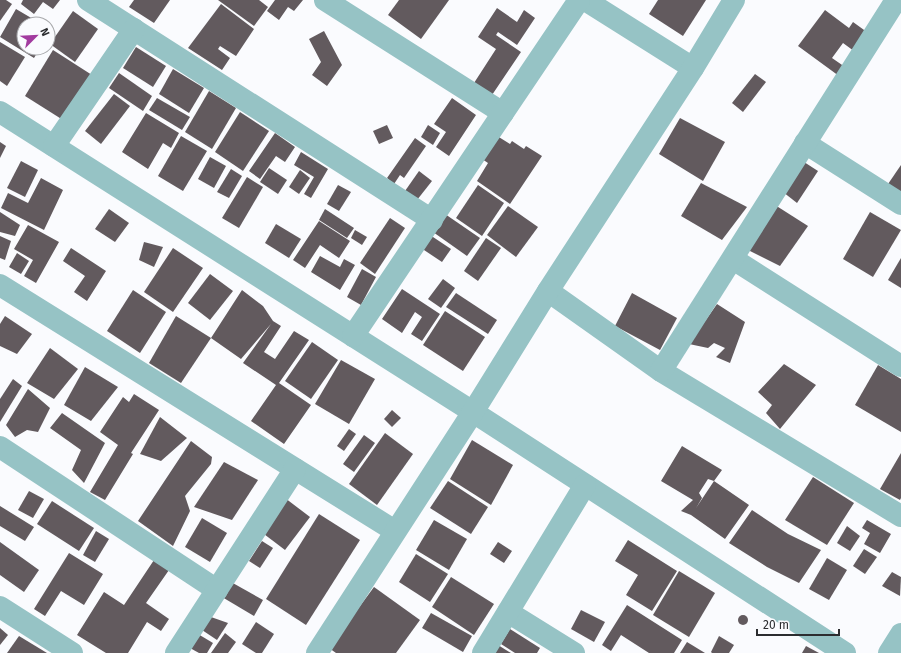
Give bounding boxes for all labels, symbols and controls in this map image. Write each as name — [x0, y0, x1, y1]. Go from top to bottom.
north arrow — [16, 16, 56, 56]
text: N — [37, 26, 52, 38]
scale bar — [757, 611, 839, 637]
text: 20 m — [763, 618, 789, 632]

